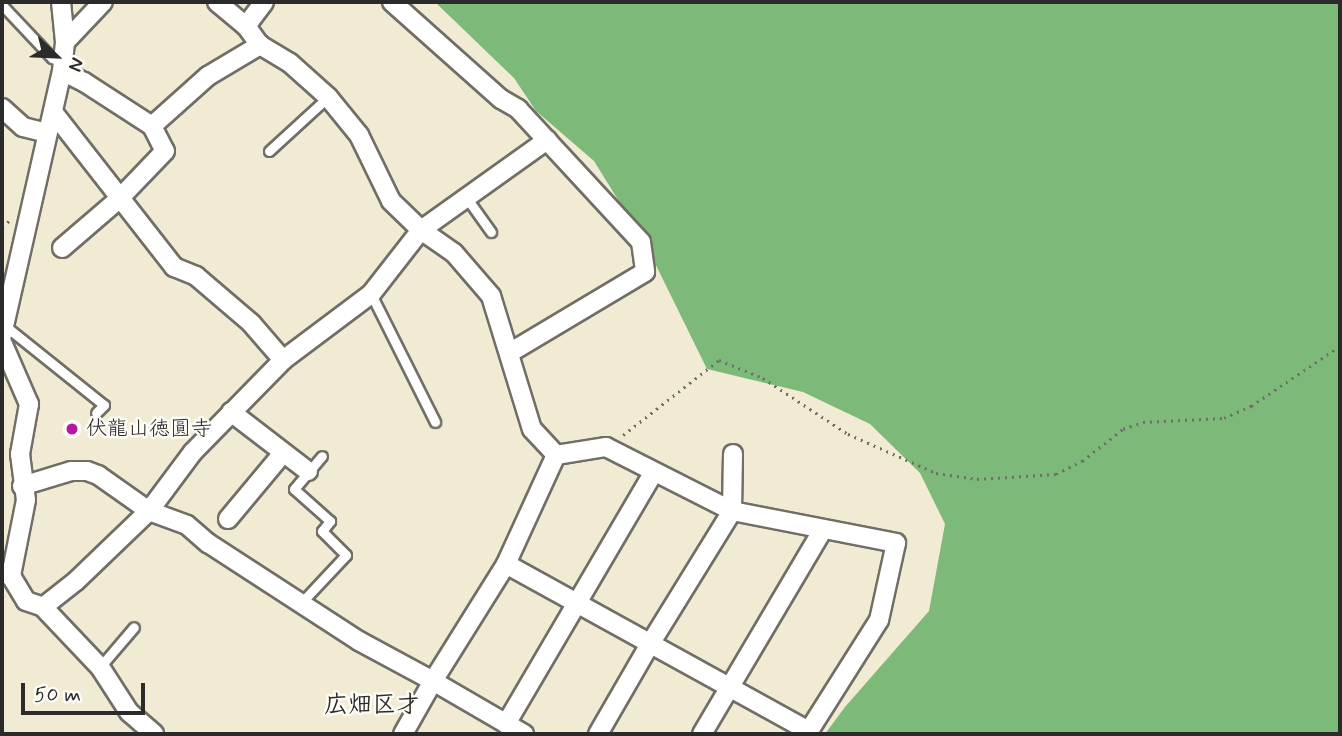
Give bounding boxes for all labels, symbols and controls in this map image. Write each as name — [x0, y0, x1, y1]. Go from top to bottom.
north arrow — [21, 21, 91, 91]
text: N — [62, 54, 90, 75]
place label: 伏龍山徳圓寺 — [86, 416, 212, 442]
marker: 伏龍山徳圓寺 — [64, 421, 80, 437]
scale bar — [24, 670, 149, 714]
text: 50 m — [34, 681, 81, 709]
district label: 広畑区才 — [324, 692, 420, 720]

